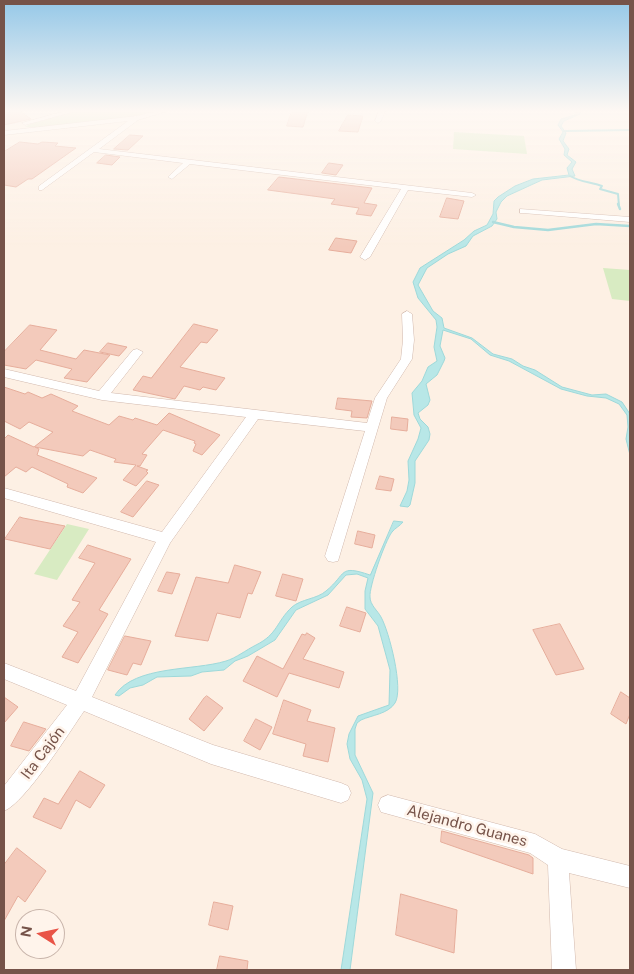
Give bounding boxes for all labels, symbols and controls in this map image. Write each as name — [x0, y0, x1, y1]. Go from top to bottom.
street label: Ita Cajón — [17, 723, 69, 783]
street label: Alejandro Guanes — [405, 801, 529, 851]
north arrow — [15, 909, 65, 959]
text: N — [17, 925, 35, 938]

